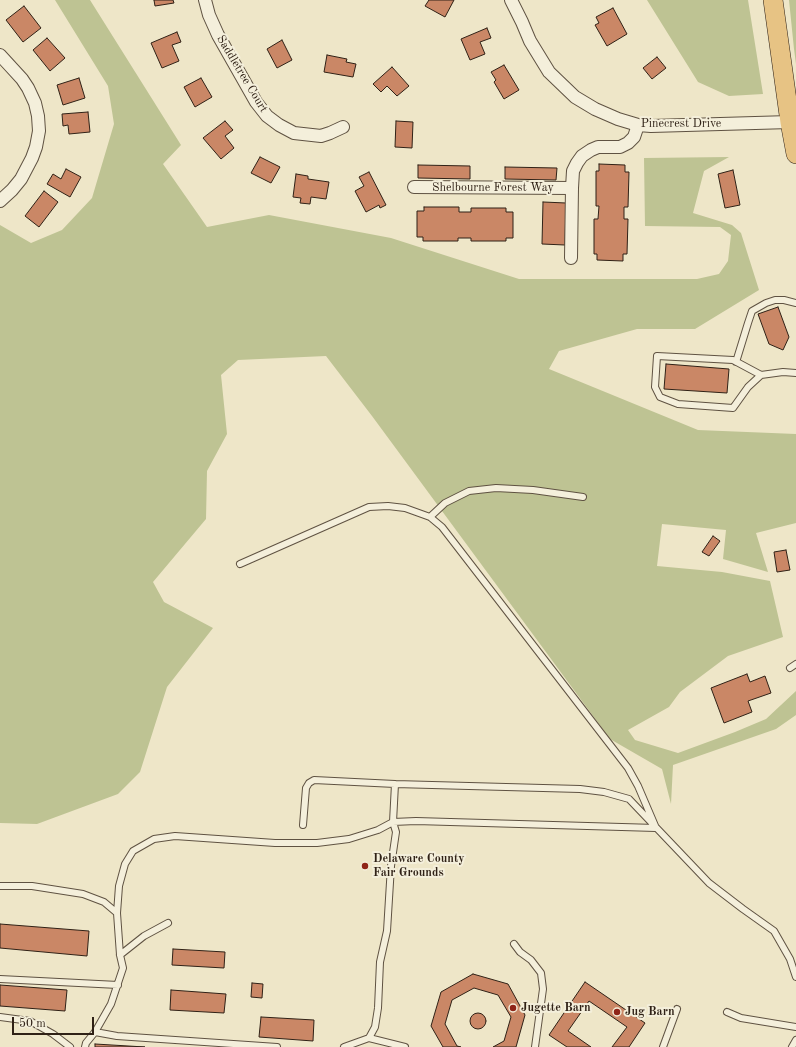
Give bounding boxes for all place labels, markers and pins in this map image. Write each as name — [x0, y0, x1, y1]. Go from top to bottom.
place label: Delaware County Fair Grounds — [373, 852, 465, 880]
marker: Delaware County Fair Grounds — [360, 861, 370, 871]
place label: Jugette Barn — [521, 1001, 591, 1015]
marker: Jugette Barn — [508, 1003, 518, 1013]
place label: Jug Barn — [625, 1005, 675, 1019]
marker: Jug Barn — [612, 1007, 622, 1017]

